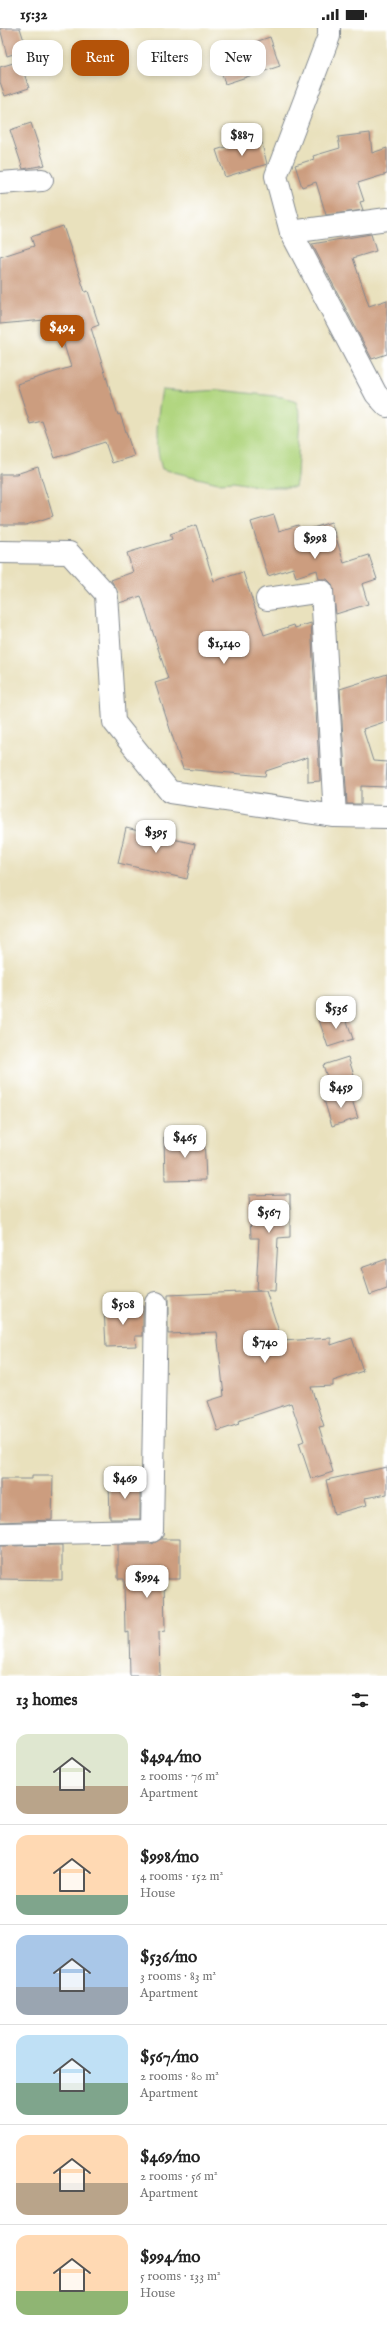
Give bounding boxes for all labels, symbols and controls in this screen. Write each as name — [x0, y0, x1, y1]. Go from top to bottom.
text: 15:32 — [20, 5, 48, 24]
chip: Buy — [12, 40, 63, 76]
chip: Rent — [71, 40, 129, 76]
chip: Filters — [137, 40, 202, 76]
chip: New — [210, 40, 266, 76]
pin: $887 — [218, 123, 266, 157]
text: $887 — [230, 127, 254, 144]
pin: $494 — [38, 315, 86, 349]
text: $494 — [49, 319, 75, 336]
pin: $998 — [291, 526, 339, 560]
text: $998 — [303, 530, 327, 547]
pin: $1,140 — [191, 631, 257, 665]
text: $1,140 — [207, 635, 241, 652]
pin: $395 — [132, 820, 180, 854]
text: $395 — [145, 824, 167, 841]
pin: $536 — [312, 996, 360, 1030]
text: $536 — [325, 1000, 347, 1017]
pin: $459 — [317, 1075, 365, 1109]
text: $459 — [329, 1079, 353, 1096]
pin: $465 — [161, 1125, 209, 1159]
text: $465 — [173, 1129, 197, 1146]
pin: $567 — [245, 1200, 293, 1234]
text: $567 — [257, 1204, 281, 1221]
pin: $508 — [99, 1292, 147, 1326]
text: $508 — [111, 1296, 135, 1313]
pin: $740 — [241, 1330, 289, 1364]
text: $740 — [252, 1334, 278, 1351]
pin: $469 — [101, 1466, 149, 1500]
text: $469 — [113, 1470, 137, 1487]
pin: $994 — [123, 1565, 171, 1599]
text: $994 — [135, 1569, 159, 1586]
icon: filters — [349, 1689, 371, 1711]
text: 13 homes — [16, 1690, 77, 1711]
text: $494/mo — [140, 1747, 201, 1768]
icon: home — [48, 1750, 96, 1798]
text: 2 rooms · 76 m² — [140, 1768, 219, 1785]
text: Apartment — [140, 1785, 198, 1802]
text: $998/mo — [140, 1847, 199, 1868]
icon: home — [48, 1851, 96, 1899]
text: 4 rooms · 152 m² — [140, 1868, 223, 1885]
text: House — [140, 1885, 175, 1902]
text: $536/mo — [140, 1947, 197, 1968]
icon: home — [48, 1951, 96, 1999]
text: 3 rooms · 83 m² — [140, 1968, 216, 1985]
text: Apartment — [140, 1985, 198, 2002]
text: $567/mo — [140, 2047, 199, 2068]
icon: home — [48, 2051, 96, 2099]
text: 2 rooms · 80 m² — [140, 2068, 219, 2085]
text: Apartment — [140, 2085, 198, 2102]
text: $469/mo — [140, 2147, 200, 2168]
icon: home — [48, 2151, 96, 2199]
text: 2 rooms · 56 m² — [140, 2168, 218, 2185]
text: Apartment — [140, 2185, 198, 2202]
text: $994/mo — [140, 2247, 201, 2268]
icon: home — [48, 2251, 96, 2299]
text: 5 rooms · 133 m² — [140, 2268, 221, 2285]
text: House — [140, 2285, 175, 2302]

